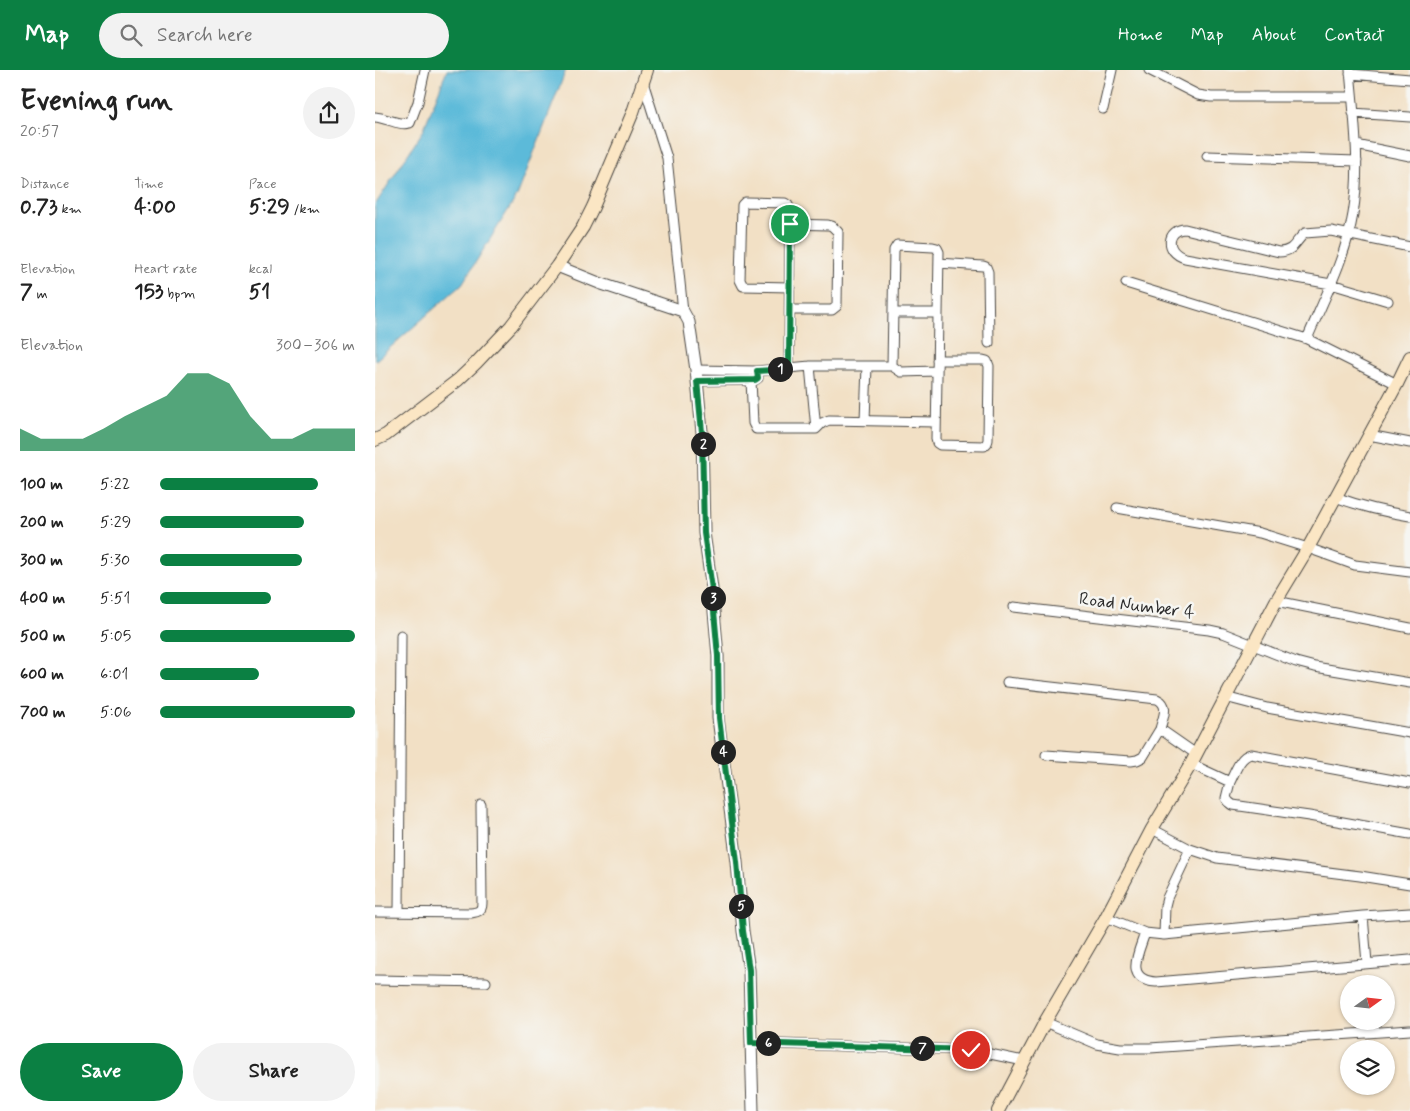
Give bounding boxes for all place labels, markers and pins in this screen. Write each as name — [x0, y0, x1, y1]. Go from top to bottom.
pin — [769, 203, 811, 245]
pin: 1 — [767, 356, 793, 382]
pin: 2 — [691, 432, 715, 456]
pin: 3 — [701, 586, 725, 610]
pin: 4 — [711, 740, 735, 764]
pin: 5 — [729, 894, 753, 918]
pin — [950, 1029, 992, 1071]
pin: 6 — [755, 1030, 781, 1056]
pin: 7 — [909, 1036, 935, 1060]

